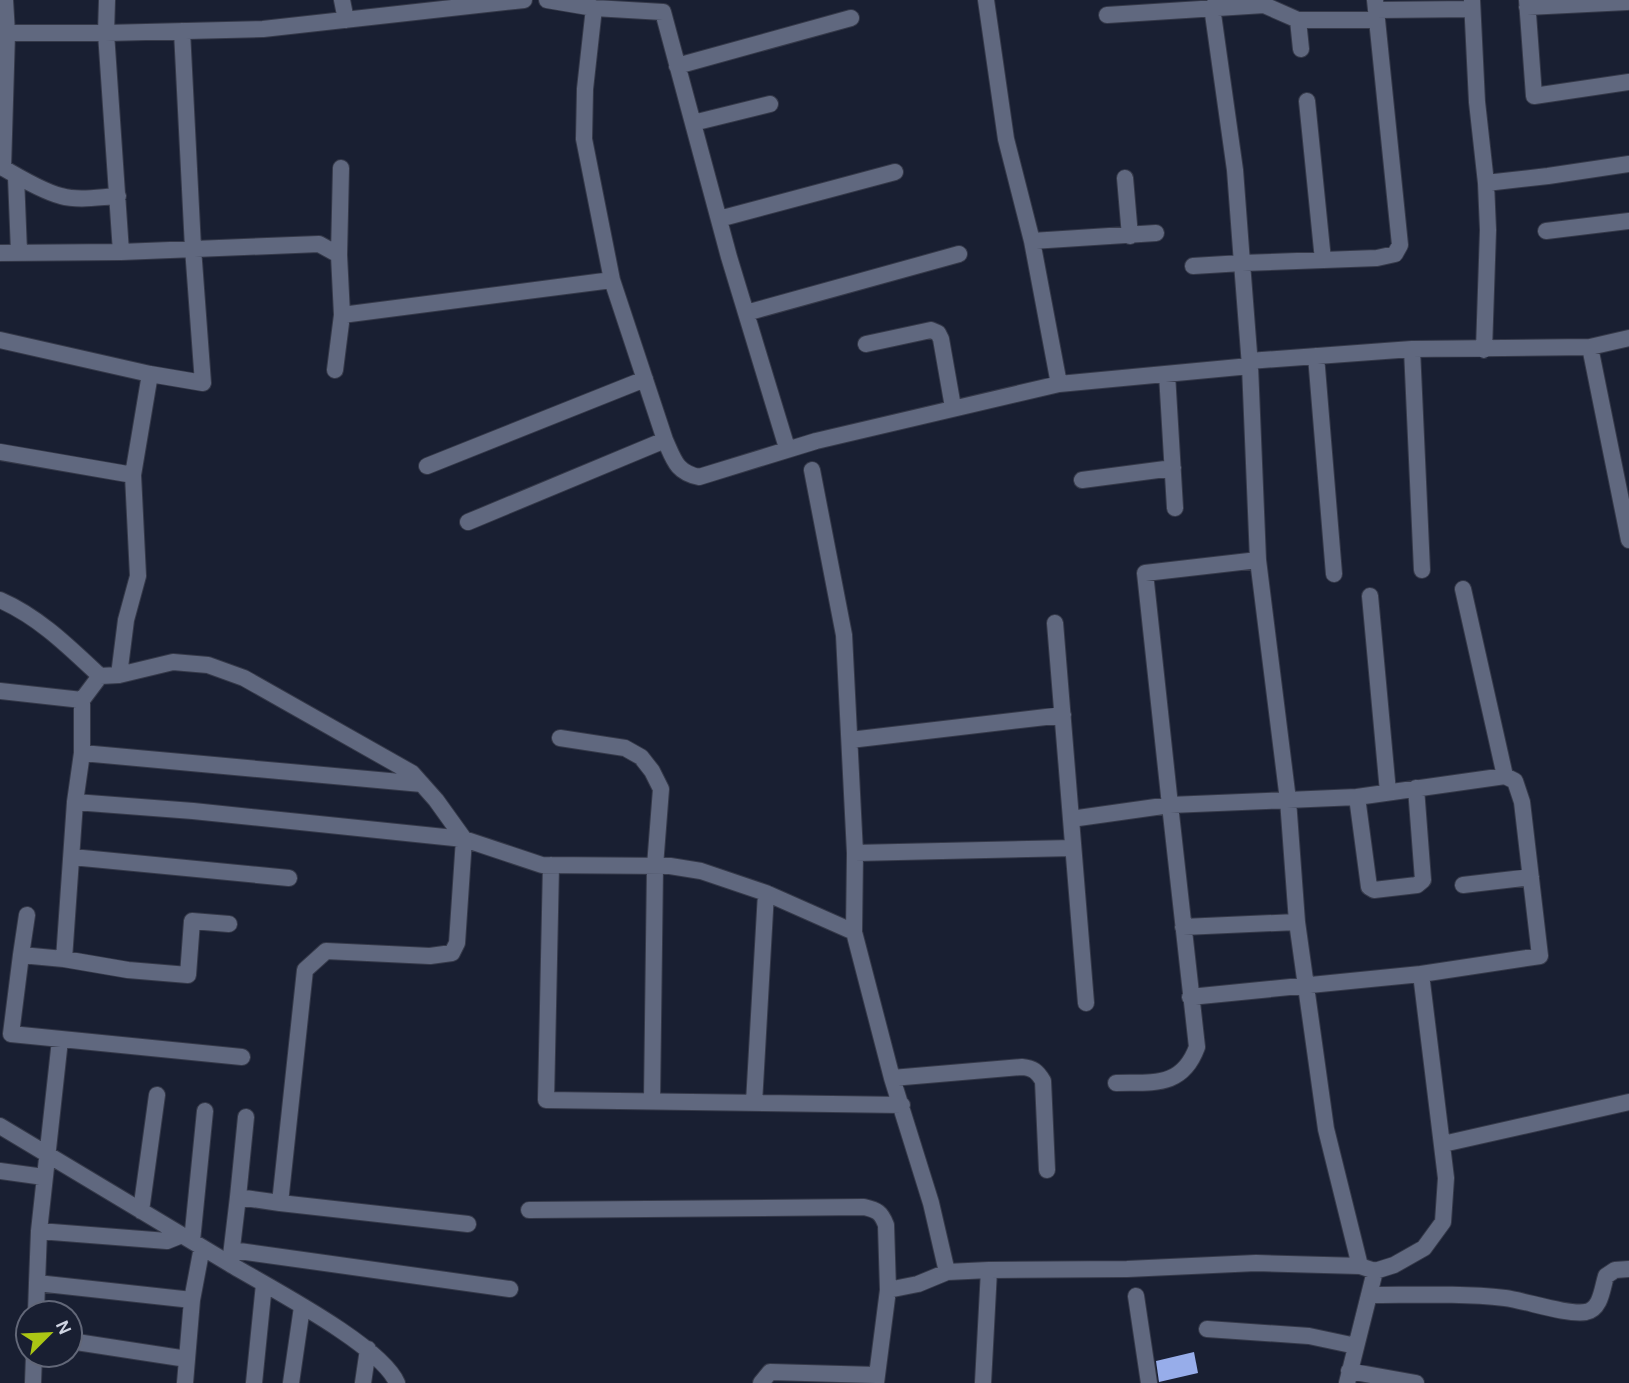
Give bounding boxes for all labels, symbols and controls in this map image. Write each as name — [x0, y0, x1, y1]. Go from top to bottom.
north arrow — [14, 1299, 84, 1369]
text: N — [51, 1317, 76, 1338]

